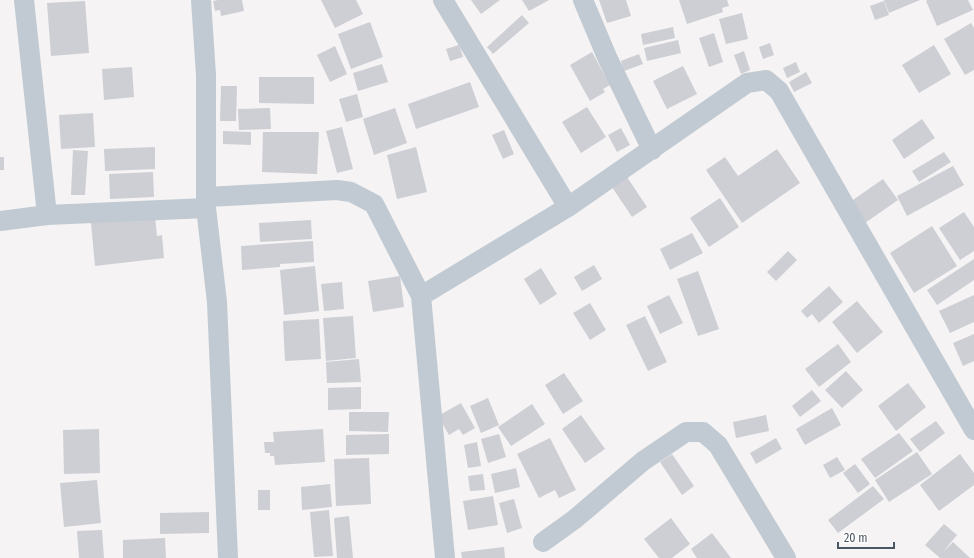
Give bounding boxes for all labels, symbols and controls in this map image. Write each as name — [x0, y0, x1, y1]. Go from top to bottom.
scale bar — [838, 524, 894, 550]
text: 20 m — [844, 531, 868, 545]

